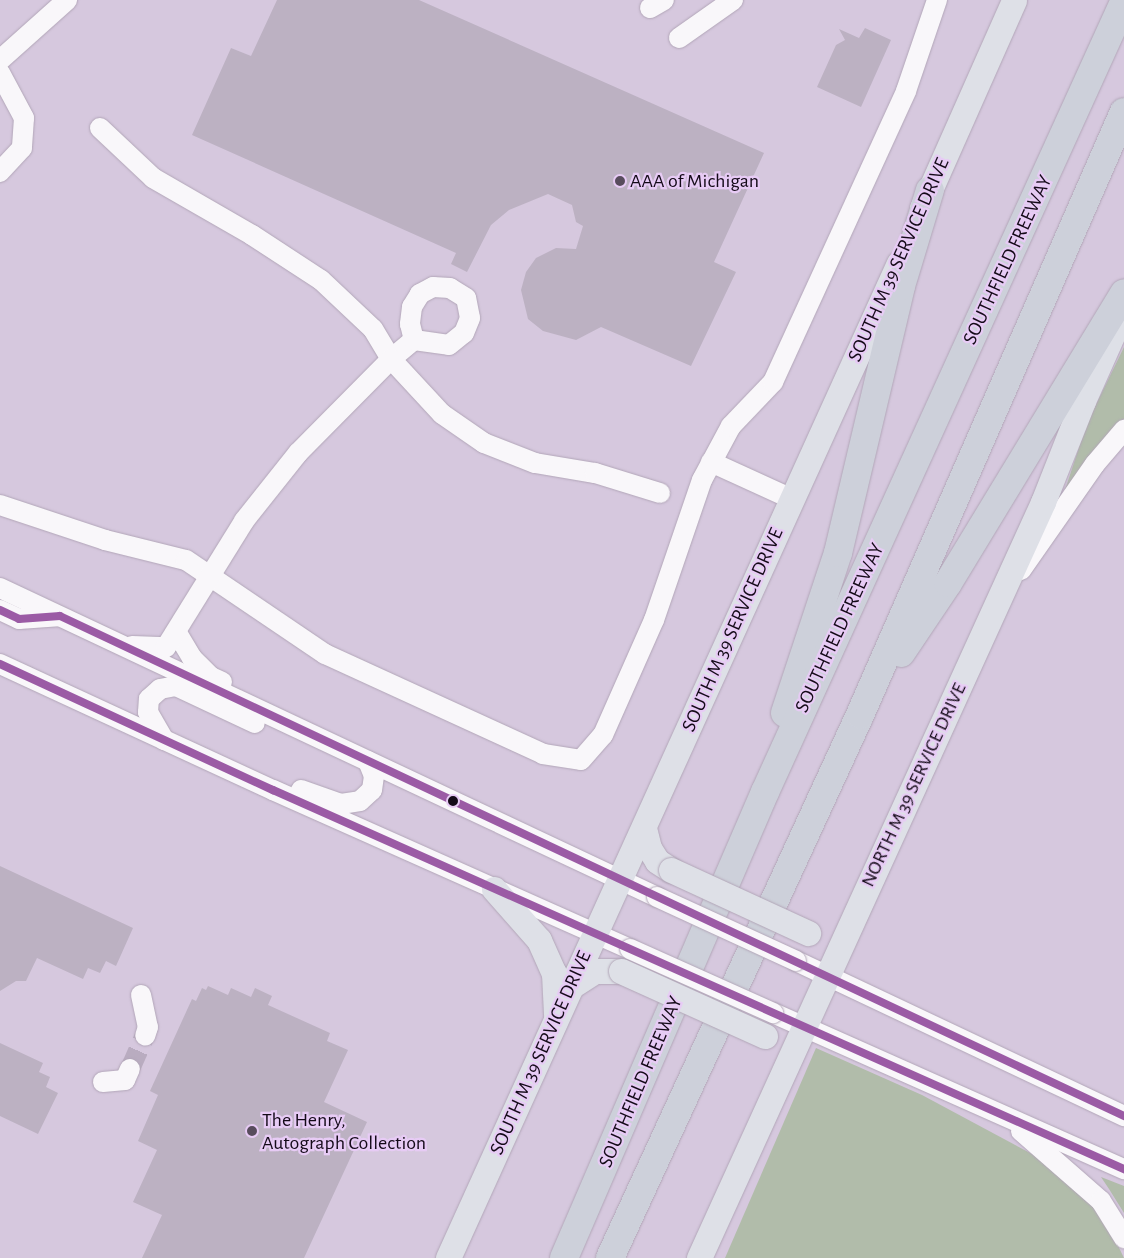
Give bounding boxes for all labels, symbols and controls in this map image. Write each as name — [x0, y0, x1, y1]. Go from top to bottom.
street label: SOUTH M 39 SERVICE DRIVE — [843, 154, 955, 366]
place label: AAA of Michigan — [630, 169, 759, 193]
street label: SOUTHFIELD FREEWAY — [958, 172, 1058, 348]
marker: AAA of Michigan — [614, 175, 626, 187]
street label: SOUTH M 39 SERVICE DRIVE — [677, 524, 789, 736]
street label: SOUTHFIELD FREEWAY — [790, 540, 890, 716]
street label: NORTH M 39 SERVICE DRIVE — [856, 679, 972, 891]
unlabelled marker — [448, 796, 458, 806]
street label: SOUTH M 39 SERVICE DRIVE — [485, 947, 597, 1159]
street label: SOUTHFIELD FREEWAY — [594, 993, 688, 1171]
place label: The Henry, Autograph Collection — [262, 1108, 426, 1155]
marker: The Henry, Autograph Collection — [246, 1125, 258, 1137]

